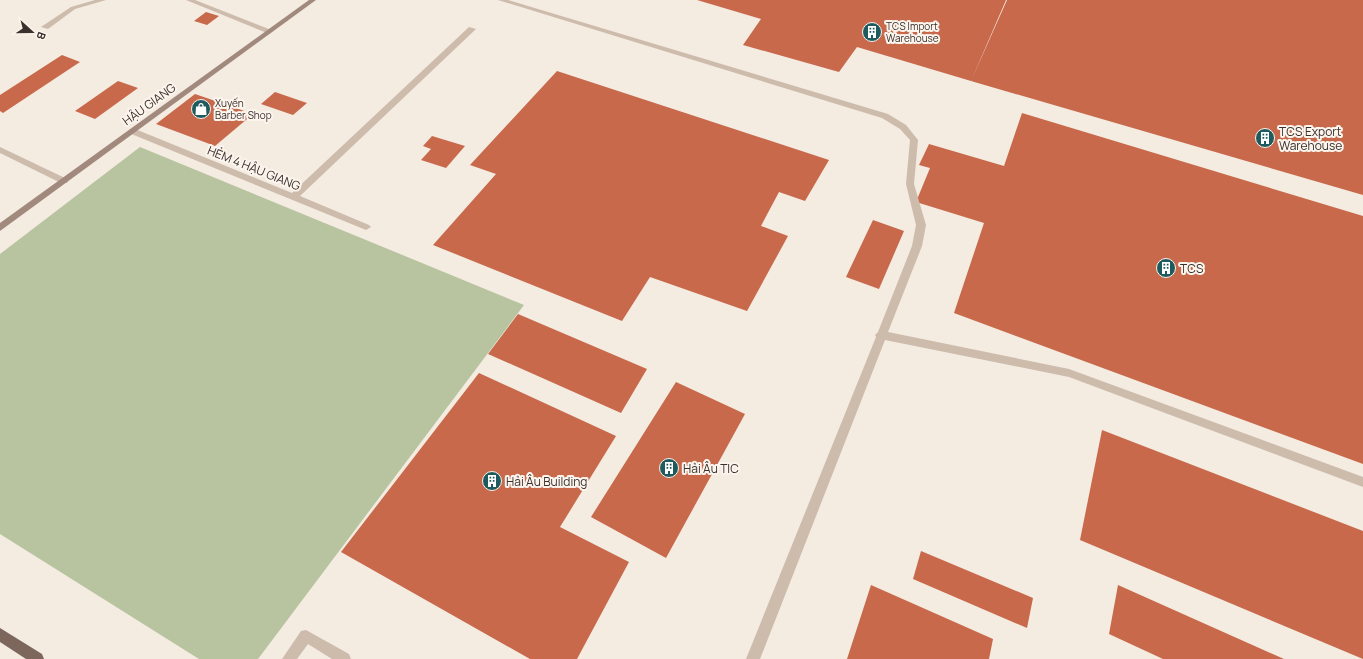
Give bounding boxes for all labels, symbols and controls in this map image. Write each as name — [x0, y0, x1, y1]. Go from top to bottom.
north arrow — [12, 12, 52, 52]
place label: TCS Import Warehouse — [886, 19, 939, 45]
building icon: TCS Import Warehouse — [861, 21, 883, 43]
text: B — [34, 30, 50, 42]
street label: HẬU GIANG — [119, 79, 179, 129]
place label: Xuyến Barber Shop — [215, 96, 272, 122]
shop icon: Xuyến Barber Shop — [190, 98, 212, 120]
place label: TCS Export Warehouse — [1279, 123, 1342, 154]
building icon: TCS Export Warehouse — [1254, 127, 1276, 149]
street label: HẺM 4 HẬU GIANG — [205, 142, 304, 195]
building icon: TCS — [1155, 257, 1177, 279]
place label: TCS — [1180, 260, 1204, 277]
building icon: Hải Âu TIC — [658, 457, 680, 479]
place label: Hải Âu TIC — [683, 460, 739, 477]
building icon: Hải Âu Building — [481, 470, 503, 492]
place label: Hải Âu Building — [506, 473, 587, 490]

